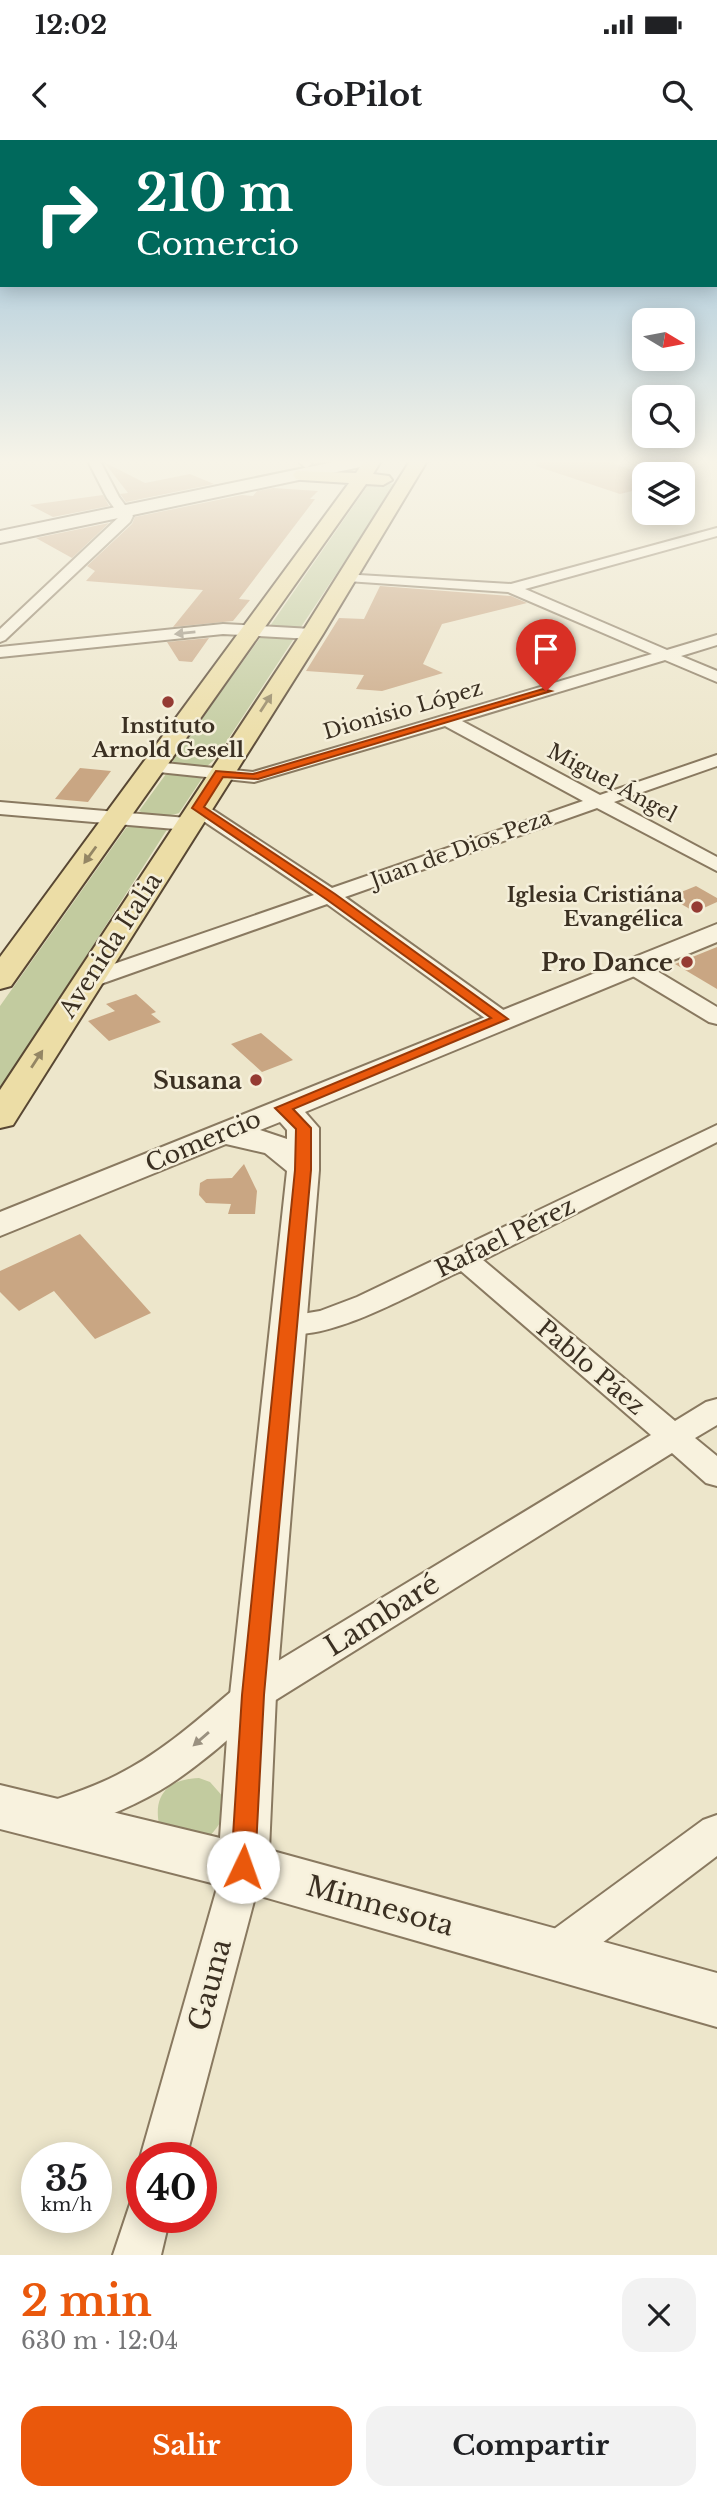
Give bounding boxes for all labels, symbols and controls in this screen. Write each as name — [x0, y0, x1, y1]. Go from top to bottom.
text: 12:02 — [35, 9, 107, 41]
text: GoPilot — [295, 75, 422, 115]
icon: back — [21, 76, 59, 114]
icon: search — [658, 76, 696, 114]
text: 210 m — [136, 163, 294, 224]
icon: right — [21, 168, 112, 259]
text: Comercio — [136, 224, 299, 264]
north arrow — [632, 308, 695, 371]
map controls — [632, 308, 695, 525]
button: search — [632, 385, 695, 448]
button: layers — [632, 462, 695, 525]
pin — [516, 619, 576, 691]
one-way arrow — [174, 627, 196, 638]
icon: arrive — [527, 630, 565, 668]
street label: Dionisio López — [320, 675, 486, 745]
marker: Instituto Arnold Gesell — [160, 694, 176, 710]
one-way arrow — [259, 694, 272, 713]
place label: Instituto Arnold Gesell — [91, 713, 244, 763]
street label: Miguel Ángel — [543, 738, 681, 828]
street label: Juan de Dios Peza — [364, 804, 555, 895]
one-way arrow — [84, 846, 98, 864]
street label: Avenida Italia — [52, 866, 168, 1024]
place label: Iglesia Cristiána Evangélica — [507, 882, 683, 932]
marker: Iglesia Cristiána Evangélica — [689, 899, 705, 915]
place label: Pro Dance — [541, 948, 673, 977]
marker: Pro Dance — [679, 954, 695, 970]
one-way arrow — [30, 1050, 43, 1069]
place label: Susana — [153, 1066, 242, 1095]
marker: Susana — [248, 1072, 264, 1088]
street label: Comercio — [141, 1104, 265, 1178]
street label: Rafael Pérez — [430, 1191, 580, 1283]
street label: Pablo Páez — [531, 1313, 651, 1421]
street label: Lambaré — [318, 1566, 446, 1664]
one-way arrow — [192, 1731, 210, 1747]
position arrow — [206, 1830, 280, 1904]
street label: Minnesota — [302, 1868, 458, 1944]
street label: Gauna — [181, 1935, 239, 2035]
speed limit sign: 40 — [126, 2142, 217, 2233]
text: 35 — [45, 2157, 88, 2200]
text: km/h — [41, 2194, 92, 2216]
text: 2 min — [21, 2275, 152, 2327]
button: close — [622, 2278, 696, 2352]
text: 630 m · 12:04 — [21, 2327, 178, 2355]
button: Salir — [21, 2406, 352, 2486]
button: Compartir — [366, 2406, 696, 2486]

